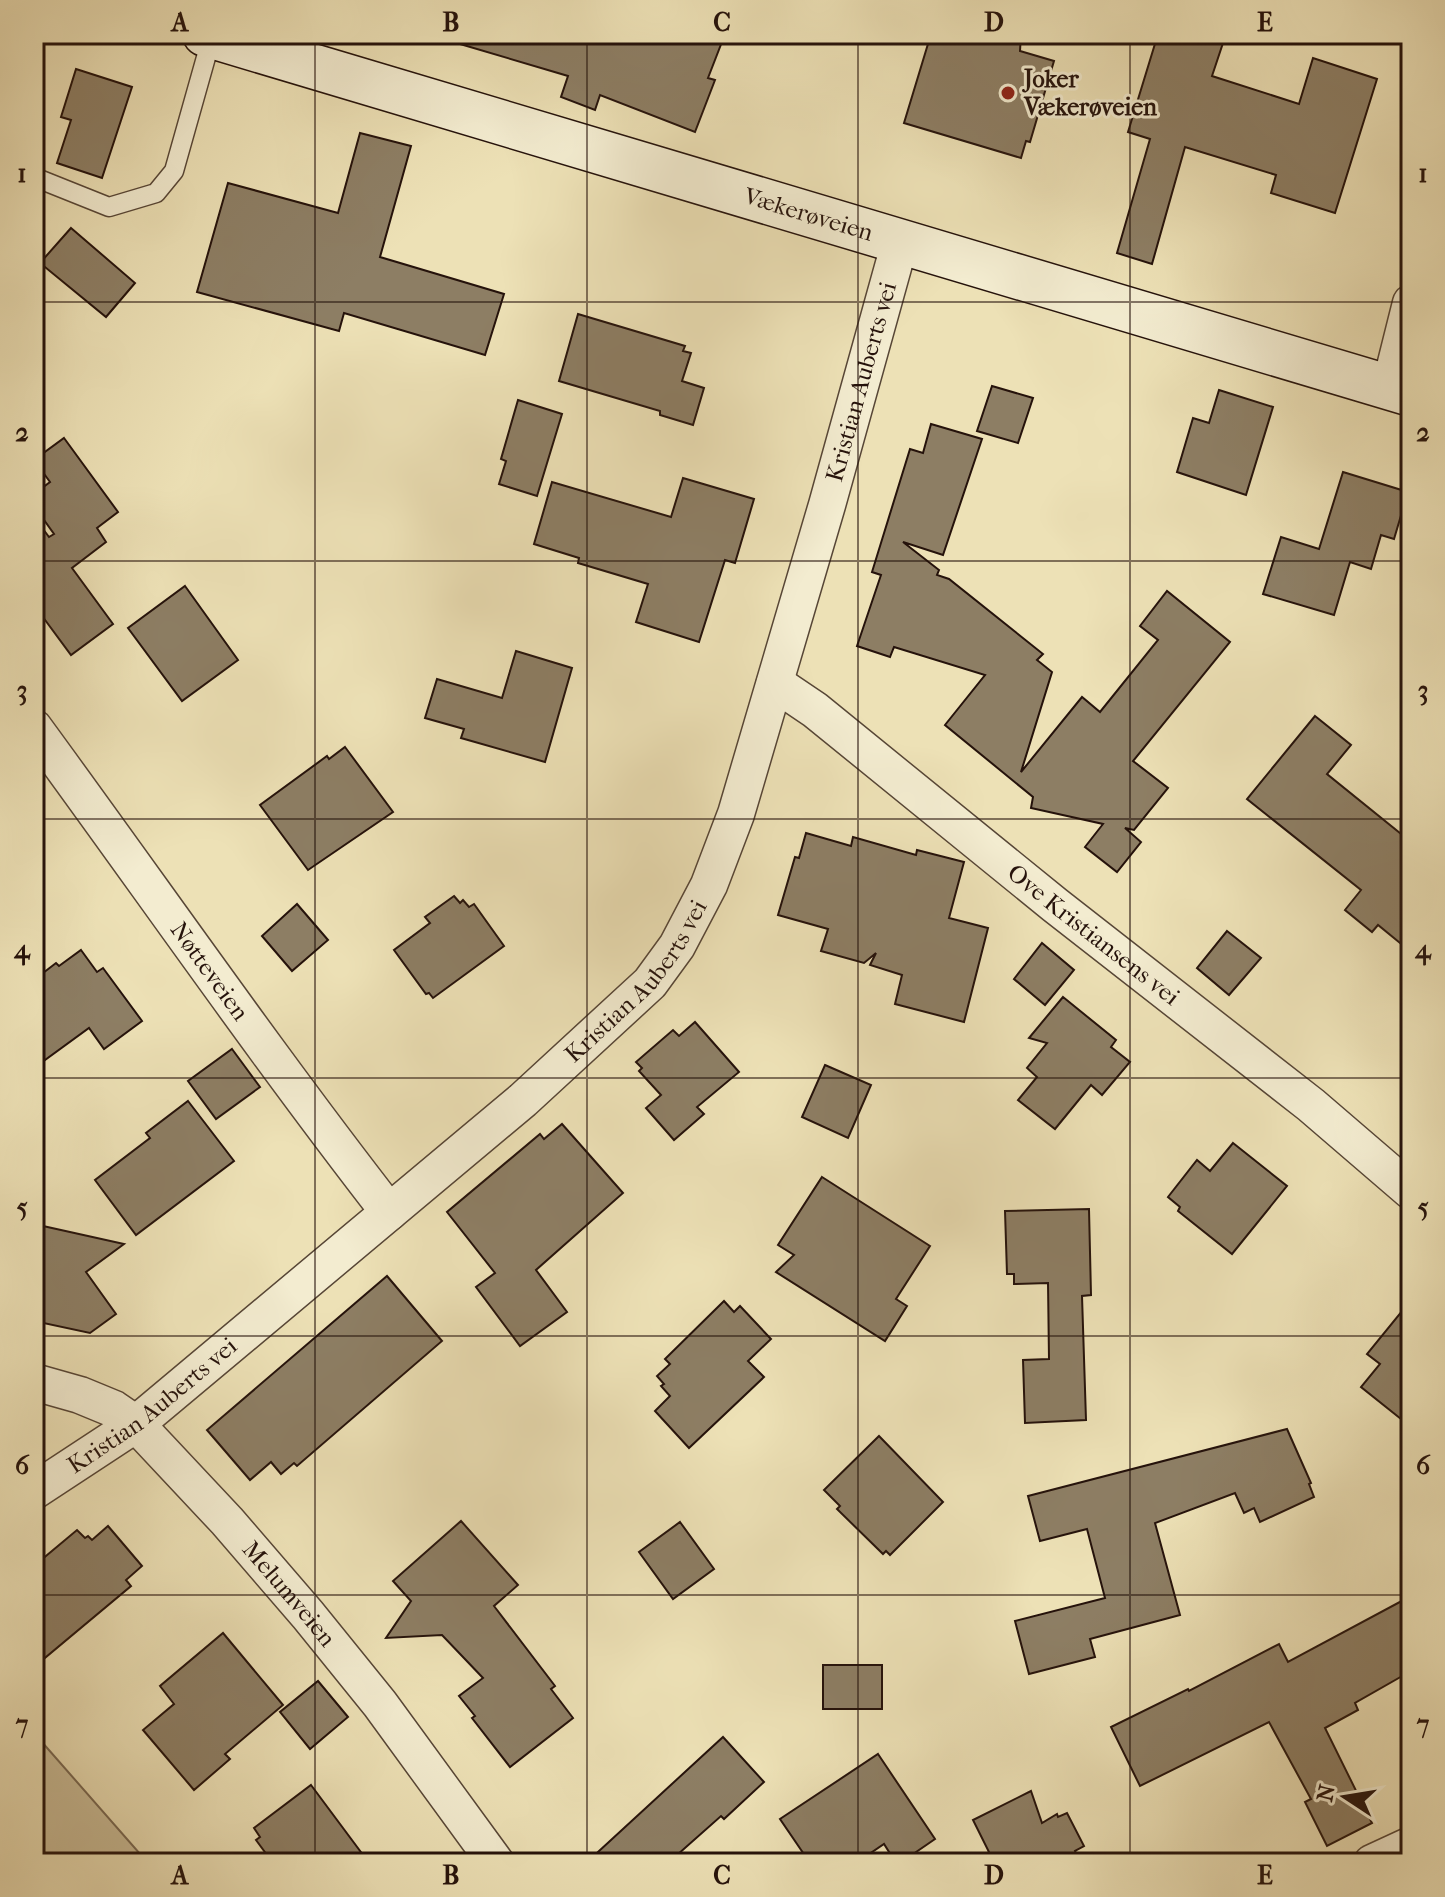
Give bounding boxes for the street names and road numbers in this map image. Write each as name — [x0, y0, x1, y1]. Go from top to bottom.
street label: Vækerøveien — [740, 181, 877, 247]
street label: Kristian Auberts vei — [820, 279, 902, 485]
street label: Ove Kristiansens vei — [1002, 858, 1185, 1011]
street label: Kristian Auberts vei — [559, 895, 713, 1068]
street label: Nøtteveien — [165, 916, 255, 1026]
street label: Kristian Auberts vei — [62, 1332, 242, 1479]
street label: Melumveien — [237, 1535, 342, 1652]

